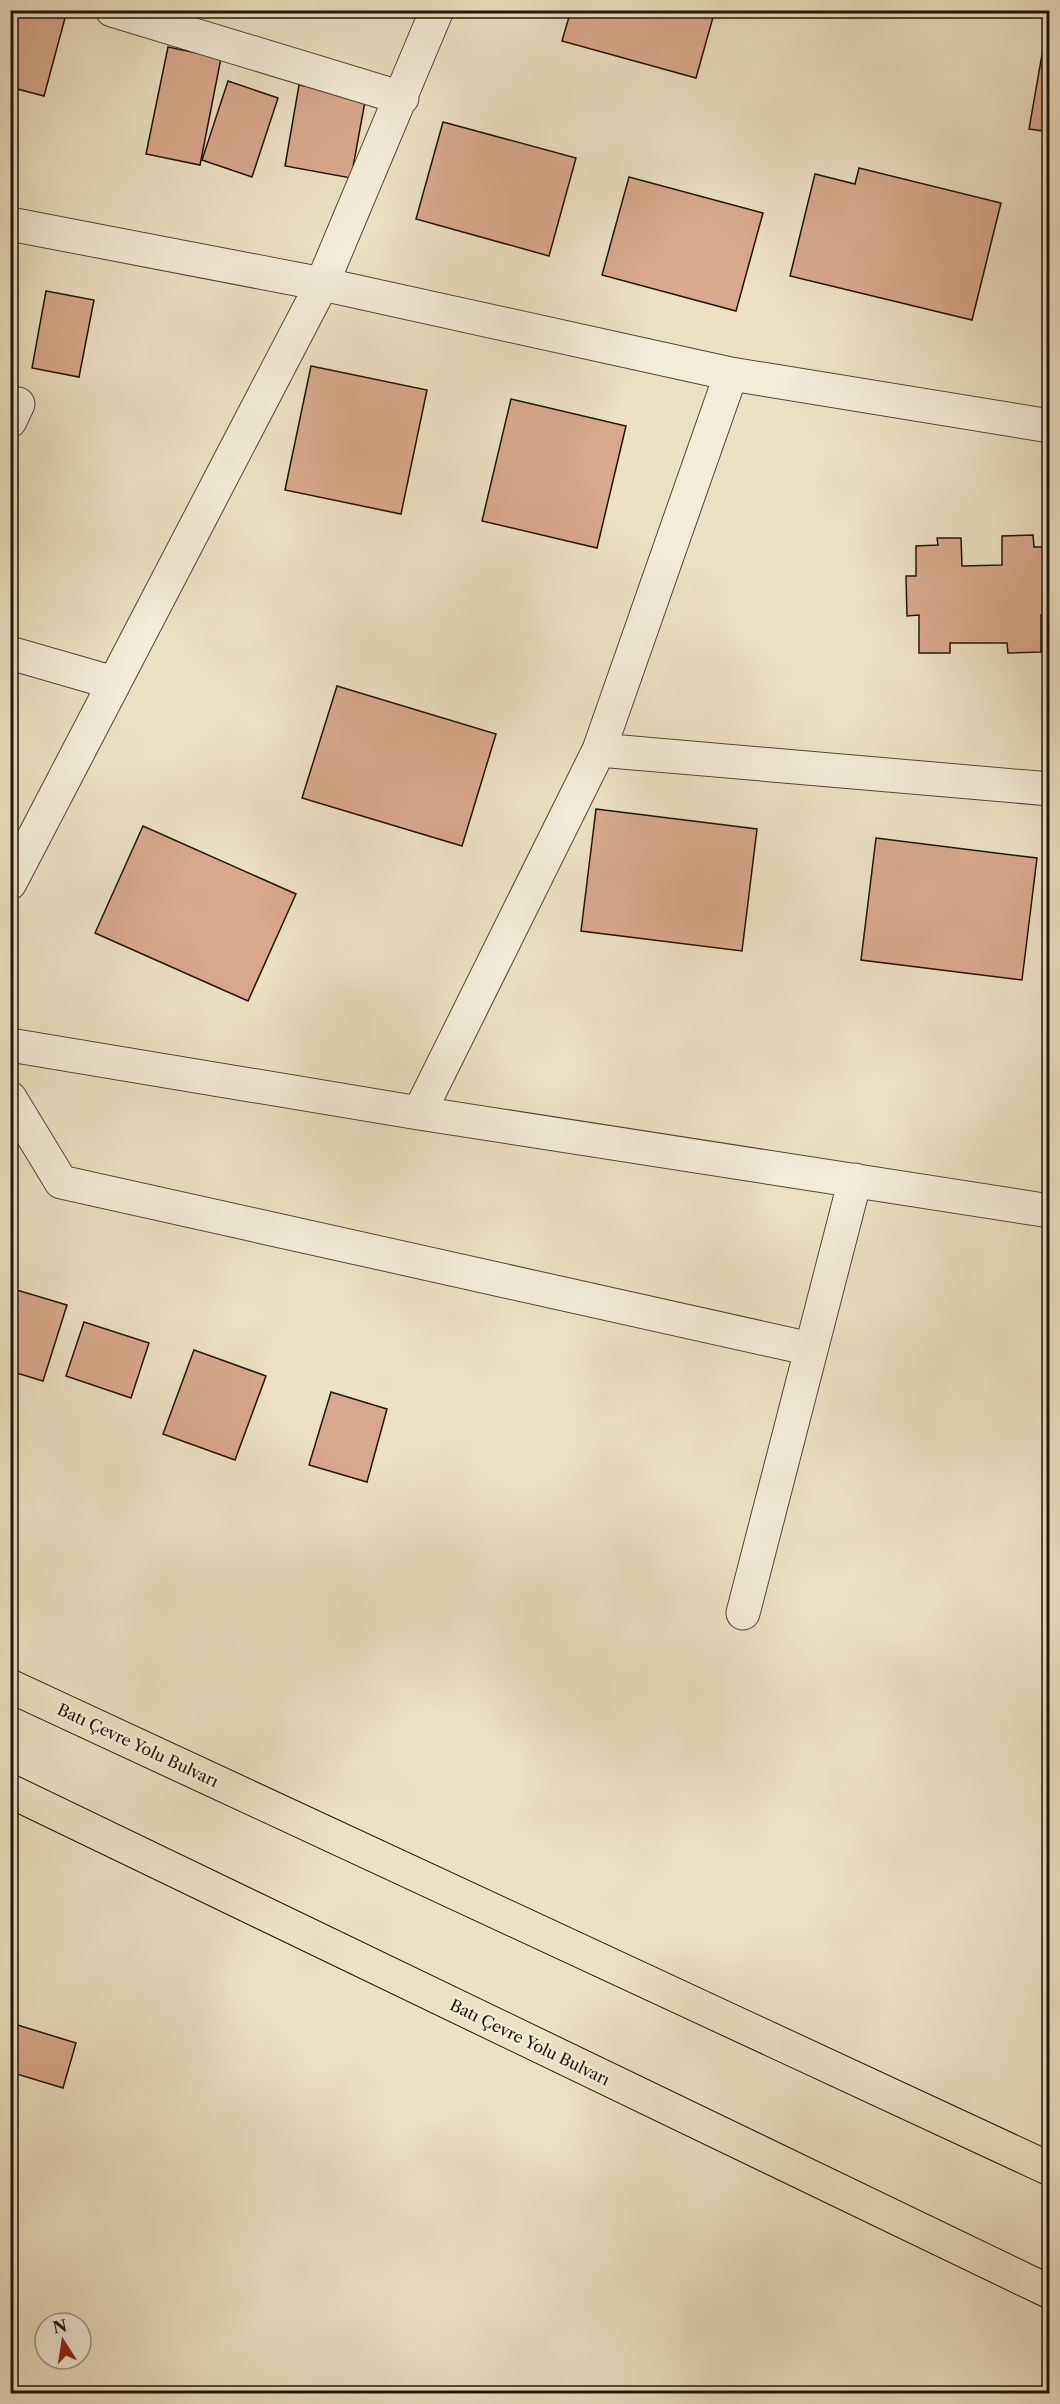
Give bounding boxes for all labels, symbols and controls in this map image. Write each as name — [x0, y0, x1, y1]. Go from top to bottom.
street label: Batı Çevre Yolu Bulvarı — [54, 1699, 222, 1791]
street label: Batı Çevre Yolu Bulvarı — [447, 1995, 613, 2089]
north arrow — [33, 2311, 93, 2371]
text: N — [51, 2315, 69, 2338]

